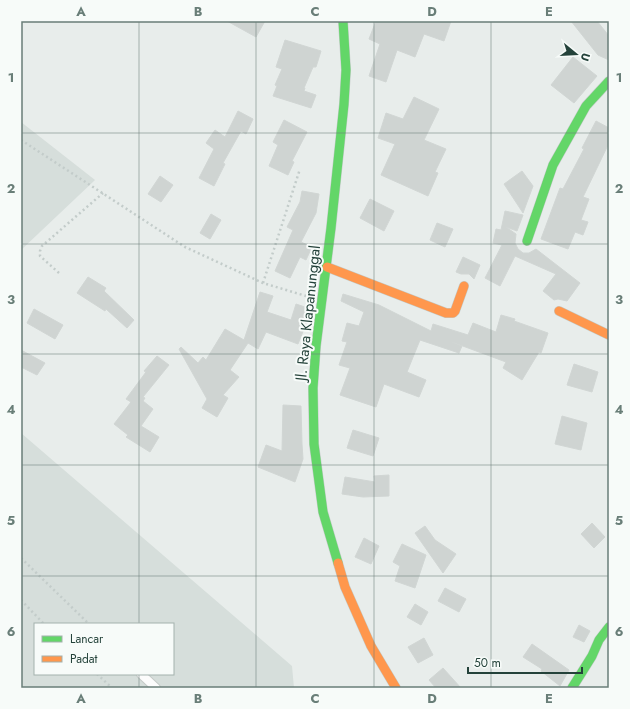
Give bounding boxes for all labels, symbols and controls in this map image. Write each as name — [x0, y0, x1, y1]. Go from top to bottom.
text: A — [75, 2, 86, 21]
text: B — [194, 2, 203, 21]
text: C — [310, 2, 320, 21]
text: D — [427, 2, 437, 21]
text: E — [545, 2, 553, 21]
north arrow — [556, 34, 596, 74]
text: U — [577, 51, 594, 63]
text: 1 — [8, 68, 14, 87]
text: 1 — [616, 68, 622, 87]
text: 2 — [7, 179, 15, 198]
text: 2 — [615, 179, 623, 198]
street label: Jl. Raya Klapanunggal — [290, 244, 326, 384]
text: 3 — [7, 290, 15, 309]
text: 3 — [615, 290, 623, 309]
text: 4 — [6, 400, 16, 419]
text: 4 — [614, 400, 624, 419]
text: 5 — [7, 511, 15, 530]
text: 5 — [615, 511, 623, 530]
text: 6 — [7, 622, 16, 641]
text: 6 — [615, 622, 624, 641]
legend — [34, 623, 174, 675]
text: Lancar — [70, 630, 104, 648]
scale bar — [468, 649, 582, 675]
text: Padat — [70, 650, 98, 668]
text: 50 m — [474, 654, 501, 672]
text: A — [75, 689, 86, 708]
text: B — [194, 689, 203, 708]
text: C — [310, 689, 320, 708]
text: D — [427, 689, 437, 708]
text: E — [545, 689, 553, 708]

